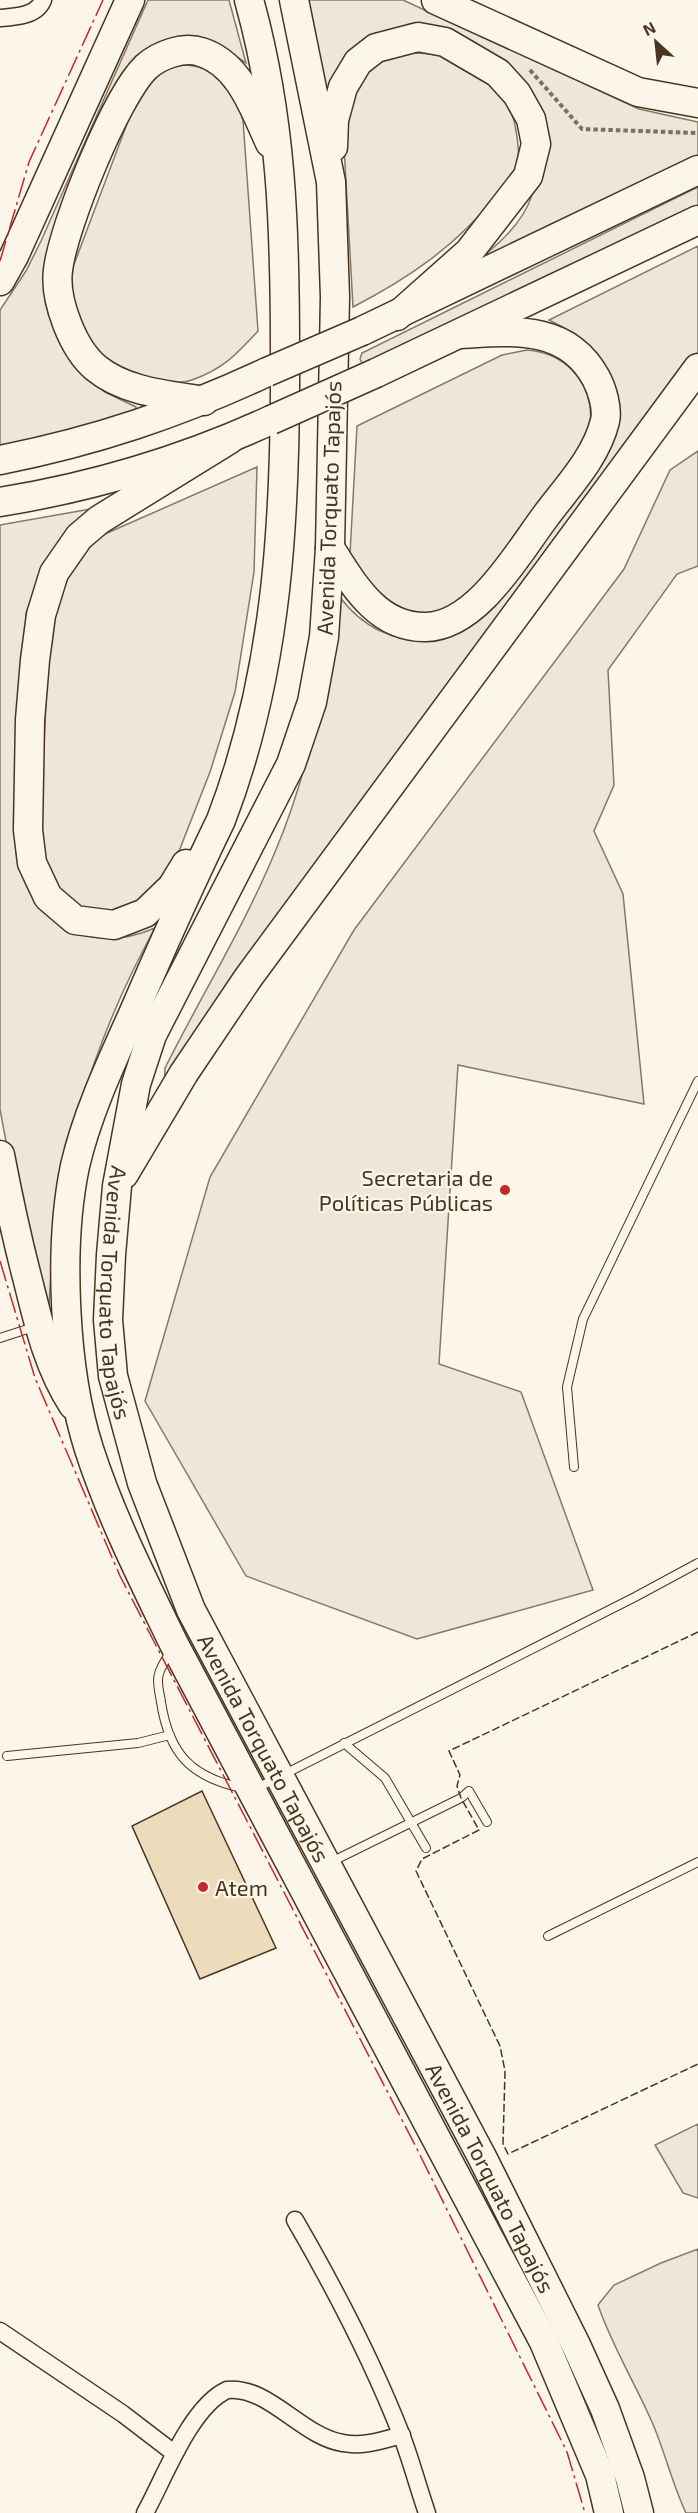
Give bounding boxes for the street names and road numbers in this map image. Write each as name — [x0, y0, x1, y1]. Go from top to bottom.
street label: Avenida Torquato Tapajós — [311, 380, 346, 636]
street label: Avenida Torquato Tapajós — [95, 1164, 137, 1422]
street label: Avenida Torquato Tapajós — [193, 1629, 336, 1866]
street label: Avenida Torquato Tapajós — [421, 2058, 561, 2297]

